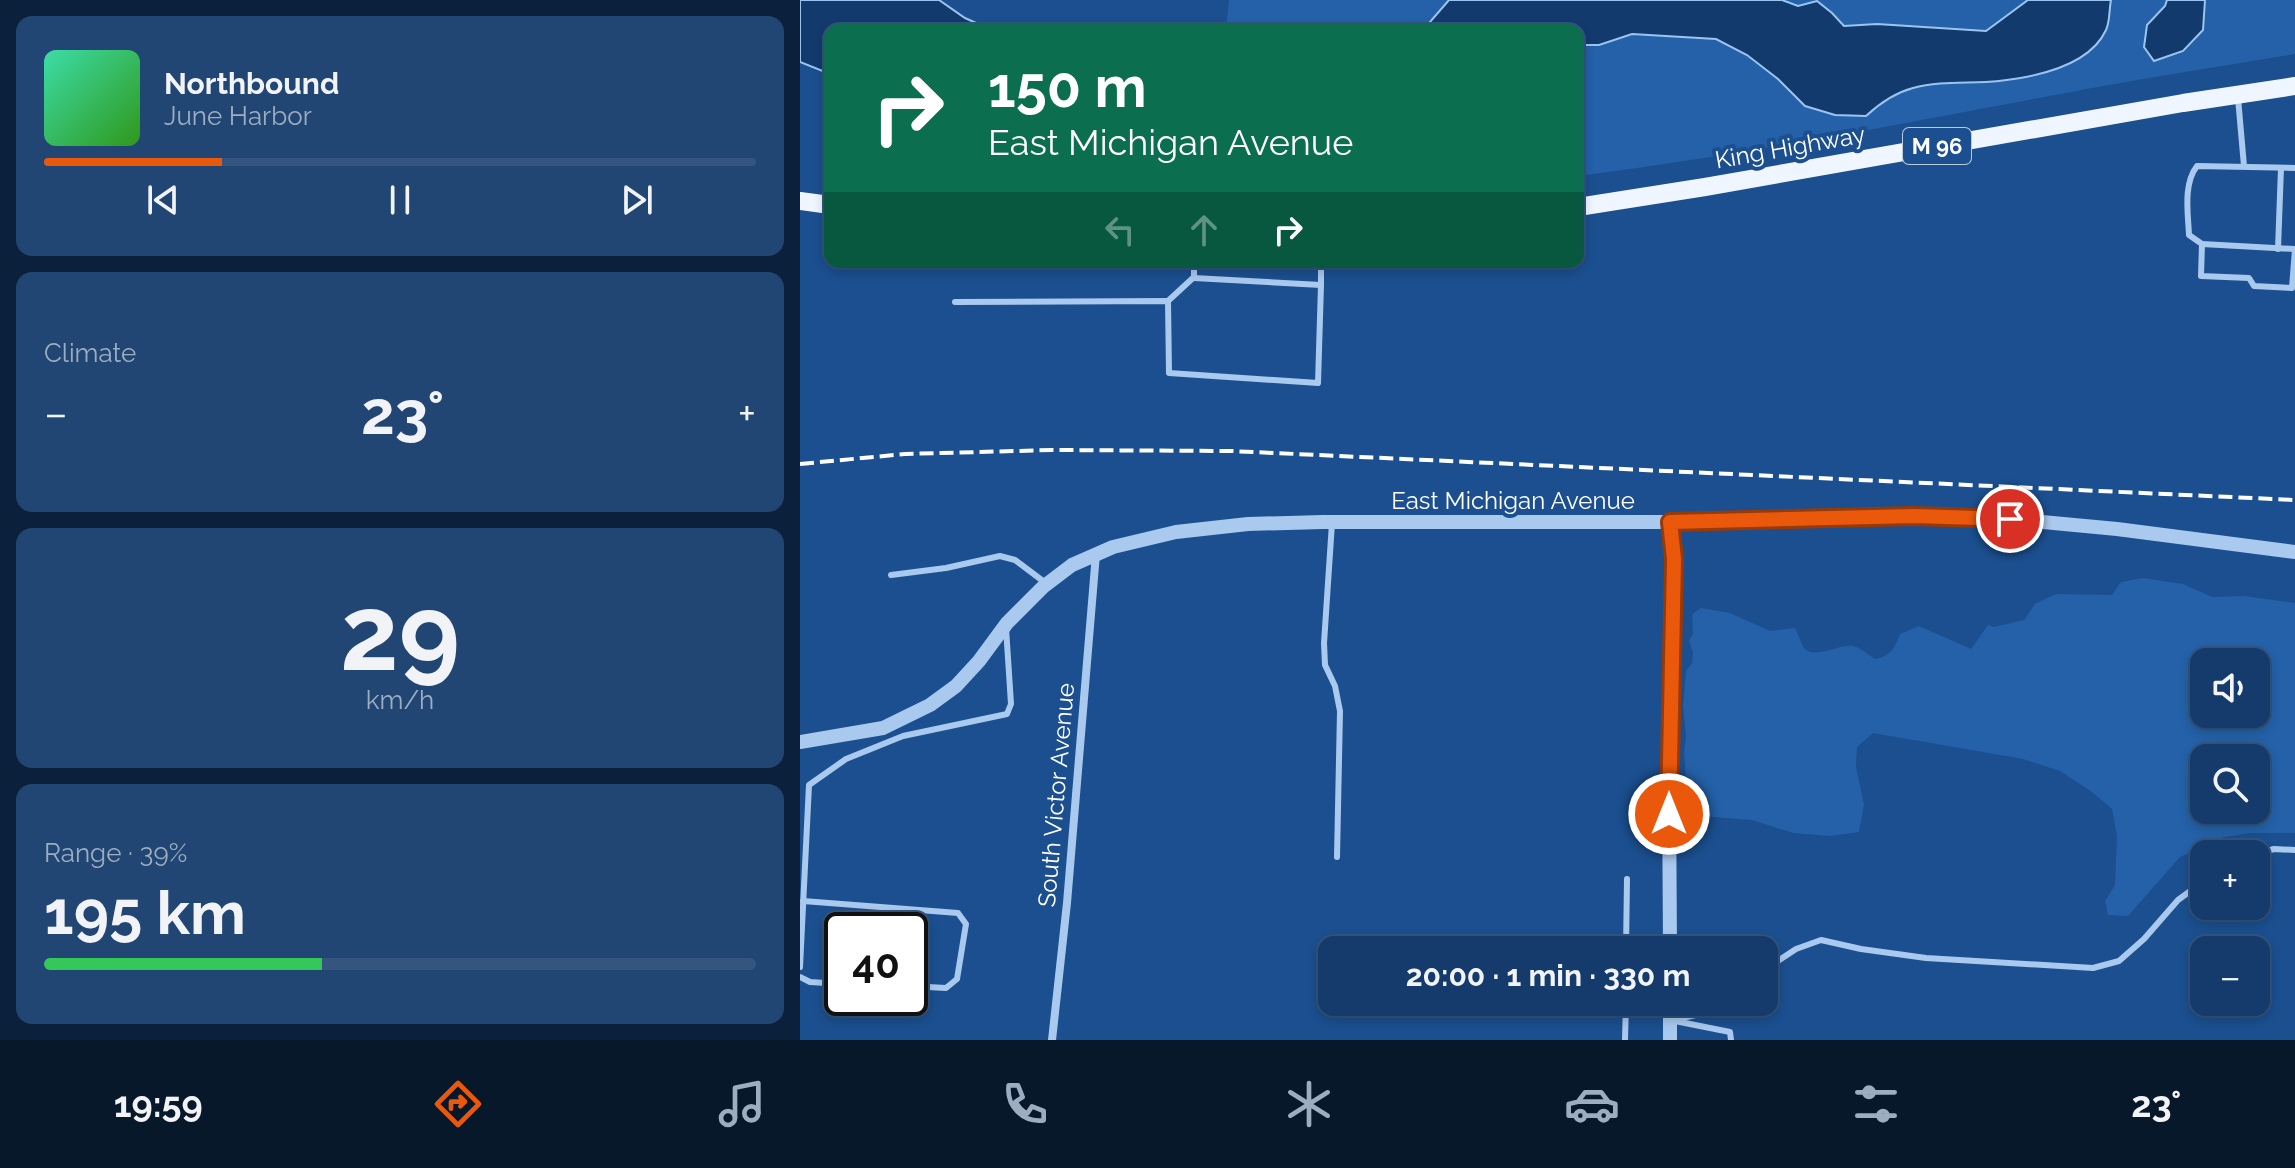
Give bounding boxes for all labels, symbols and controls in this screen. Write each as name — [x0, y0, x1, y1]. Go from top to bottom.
text: 150 m — [988, 54, 1147, 120]
icon: right — [856, 56, 960, 160]
text: Northbound — [164, 66, 339, 101]
text: June Harbor — [164, 101, 312, 131]
street label: King Highway — [1713, 120, 1867, 174]
text: East Michigan Avenue — [988, 121, 1353, 163]
road number: M 96 — [1903, 128, 1971, 164]
icon: previous — [141, 178, 185, 222]
icon: pause — [378, 178, 422, 222]
icon: next — [615, 178, 659, 222]
icon: left — [1098, 208, 1142, 252]
icon: ahead — [1182, 208, 1226, 252]
icon: right — [1266, 208, 1310, 252]
text: Climate — [44, 338, 136, 368]
text: 23° — [361, 378, 444, 448]
text: − — [44, 388, 68, 439]
text: + — [738, 388, 756, 439]
pin — [1976, 485, 2044, 553]
street label: East Michigan Avenue — [1391, 486, 1635, 515]
icon: arrive — [1988, 497, 2032, 541]
text: 29 — [340, 572, 460, 694]
map controls — [2190, 648, 2270, 1016]
button: sound — [2190, 648, 2270, 728]
street label: South Victor Avenue — [1032, 682, 1080, 908]
text: km/h — [366, 685, 434, 715]
button: search — [2190, 744, 2270, 824]
position arrow — [1627, 772, 1711, 856]
text: Range · 39% — [44, 838, 187, 868]
button: + — [2190, 840, 2270, 920]
text: 195 km — [44, 878, 246, 948]
speed limit sign: 40 — [824, 912, 928, 1016]
button: − — [2190, 936, 2270, 1016]
text: 20:00 · 1 min · 330 m — [1406, 958, 1690, 993]
icon: directions — [430, 1076, 486, 1132]
icon: music — [714, 1076, 770, 1132]
icon: phone — [997, 1076, 1053, 1132]
icon: climate — [1281, 1076, 1337, 1132]
icon: car — [1564, 1076, 1620, 1132]
icon: filters — [1848, 1076, 1904, 1132]
text: 19:59 — [114, 1083, 203, 1125]
text: 23° — [2131, 1083, 2181, 1125]

